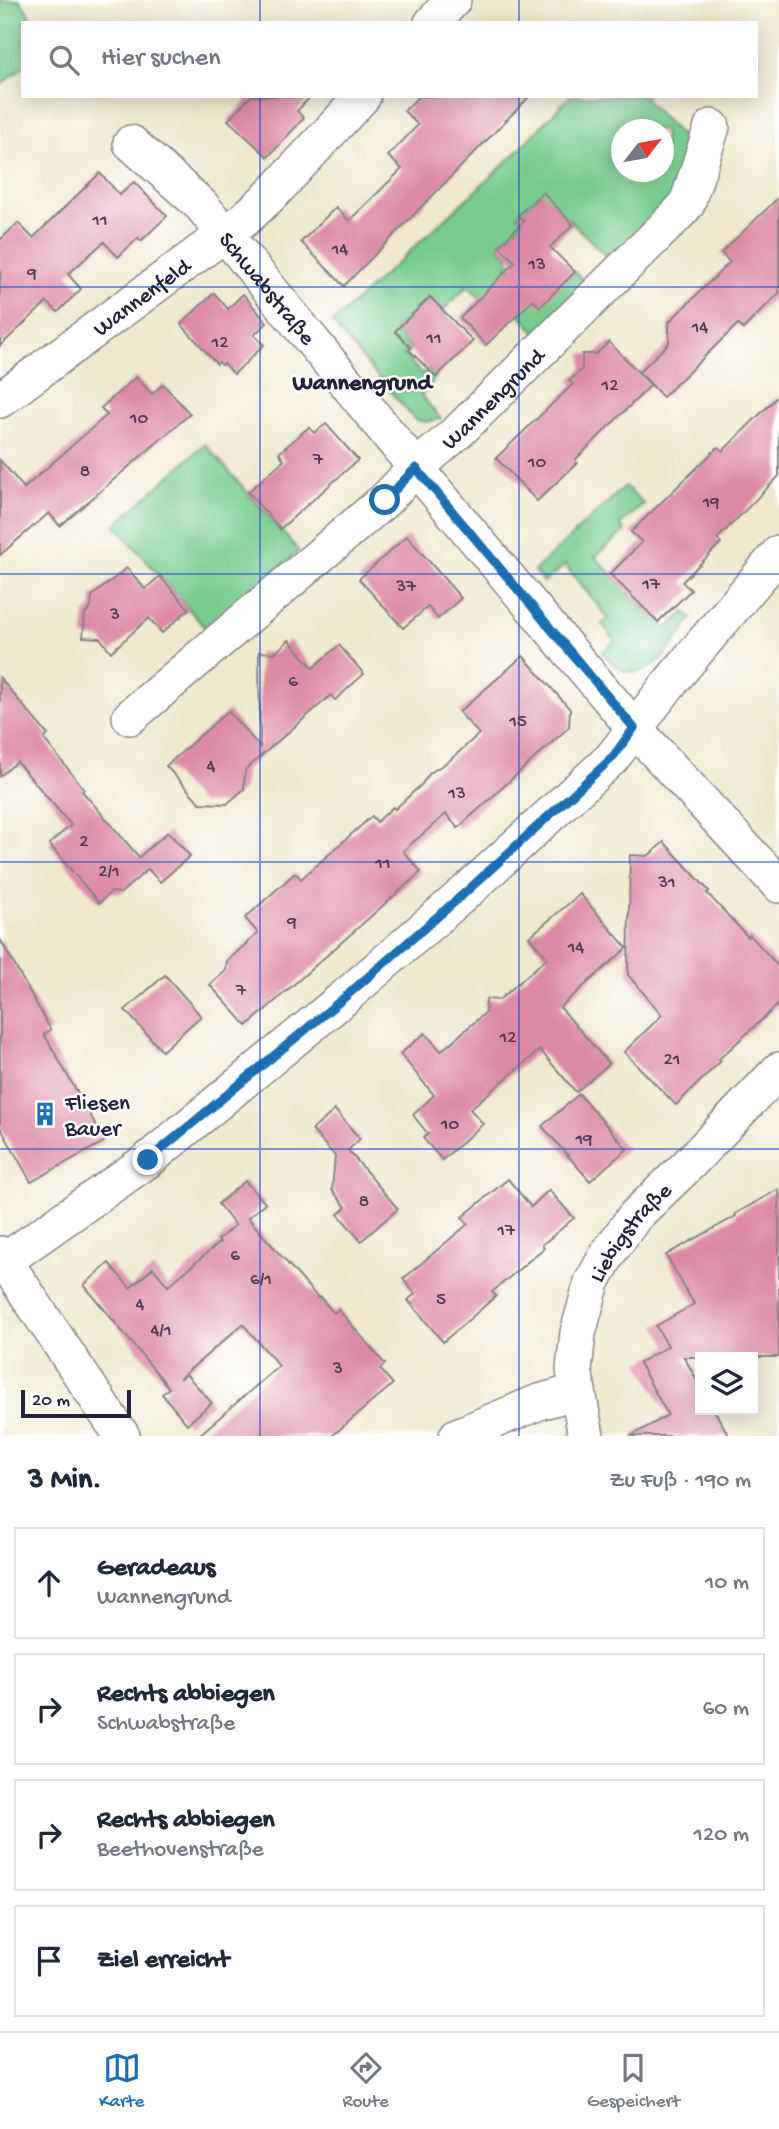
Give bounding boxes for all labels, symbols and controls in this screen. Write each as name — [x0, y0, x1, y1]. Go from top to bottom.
search box — [21, 21, 758, 98]
icon: search — [45, 41, 83, 79]
text: Hier suchen — [101, 44, 221, 75]
north arrow — [611, 119, 674, 182]
house number: 11 — [91, 210, 108, 233]
street label: Schwabstraße — [211, 228, 321, 353]
house number: 14 — [331, 239, 348, 262]
street label: Wannenfeld — [89, 253, 198, 344]
house number: 13 — [527, 254, 546, 277]
house number: 9 — [26, 263, 37, 286]
house number: 14 — [691, 317, 708, 340]
house number: 11 — [425, 328, 442, 351]
house number: 12 — [211, 332, 229, 355]
street label: Wannengrund — [437, 343, 553, 457]
district label: Wannengrund — [291, 370, 435, 399]
house number: 12 — [601, 375, 619, 398]
house number: 10 — [129, 408, 148, 431]
house number: 7 — [312, 449, 324, 472]
house number: 10 — [527, 452, 546, 475]
house number: 8 — [80, 461, 90, 484]
route start — [369, 484, 400, 515]
house number: 19 — [701, 492, 720, 515]
house number: 17 — [641, 574, 661, 597]
house number: 37 — [395, 576, 417, 599]
house number: 3 — [109, 604, 120, 627]
house number: 6 — [288, 671, 298, 694]
house number: 15 — [508, 711, 527, 734]
house number: 4 — [207, 756, 216, 779]
house number: 13 — [447, 783, 466, 806]
house number: 2 — [79, 831, 89, 854]
house number: 11 — [374, 853, 391, 876]
house number: 2/1 — [98, 861, 120, 884]
house number: 31 — [657, 872, 676, 895]
house number: 9 — [286, 912, 297, 935]
house number: 14 — [567, 937, 584, 960]
house number: 7 — [235, 980, 247, 1003]
house number: 12 — [499, 1027, 517, 1050]
house number: 21 — [664, 1049, 681, 1072]
place label: Fliesen Bauer — [64, 1091, 130, 1144]
building icon: Fliesen Bauer — [31, 1100, 59, 1128]
house number: 10 — [440, 1114, 459, 1137]
house number: 19 — [574, 1129, 593, 1152]
route end — [132, 1144, 163, 1175]
street label: Liebigstraße — [585, 1177, 679, 1288]
house number: 8 — [359, 1191, 369, 1214]
house number: 17 — [496, 1220, 516, 1243]
house number: 6 — [230, 1245, 240, 1268]
house number: 6/1 — [250, 1269, 272, 1292]
house number: 5 — [436, 1289, 446, 1312]
house number: 4 — [136, 1294, 145, 1317]
house number: 4/1 — [150, 1320, 172, 1343]
map controls — [695, 1352, 758, 1415]
button: layers — [695, 1352, 758, 1415]
house number: 3 — [332, 1358, 343, 1381]
scale bar — [21, 1387, 131, 1419]
text: 20 m — [32, 1390, 70, 1413]
text: 3 Min. — [28, 1464, 102, 1499]
text: Zu Fuß · 190 m — [610, 1468, 751, 1495]
text: Geradeaus — [97, 1554, 215, 1585]
icon: ahead — [30, 1564, 68, 1602]
text: 10 m — [705, 1570, 749, 1597]
text: Wannengrund — [97, 1585, 230, 1612]
text: Rechts abbiegen — [97, 1680, 275, 1711]
icon: right — [30, 1690, 68, 1728]
text: 60 m — [703, 1696, 749, 1723]
text: Schwabstraße — [97, 1711, 235, 1738]
text: Rechts abbiegen — [97, 1806, 275, 1837]
icon: right — [30, 1816, 68, 1854]
text: 120 m — [694, 1822, 749, 1849]
text: Beethovenstraße — [97, 1837, 264, 1864]
icon: arrive — [30, 1942, 68, 1980]
text: Ziel erreicht — [97, 1946, 229, 1977]
tab: Karte — [99, 2049, 144, 2114]
tab: Route — [343, 2049, 389, 2114]
tab: Gespeichert — [587, 2049, 680, 2114]

